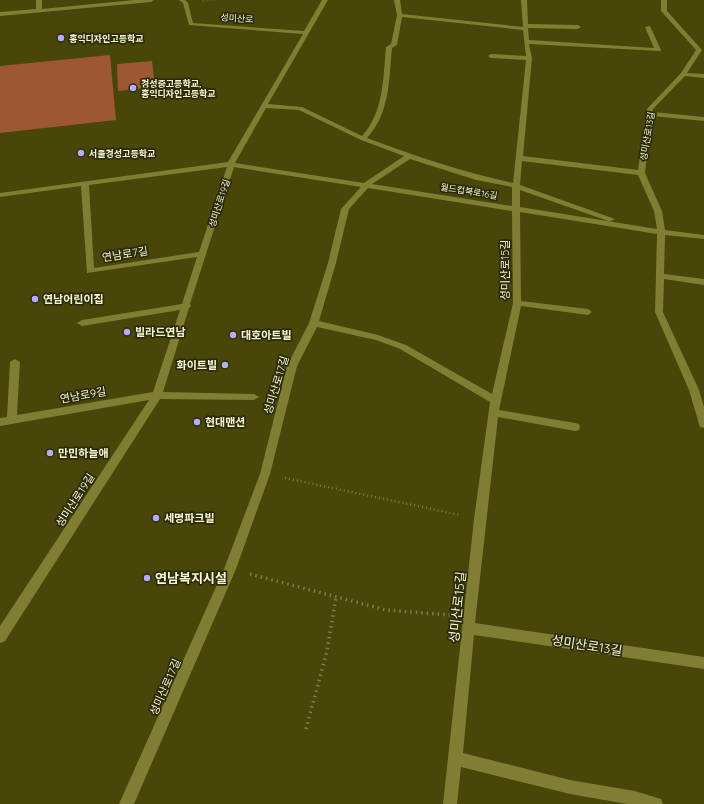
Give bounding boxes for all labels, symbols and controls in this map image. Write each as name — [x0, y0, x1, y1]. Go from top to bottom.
street label: 성미산로 — [220, 11, 254, 25]
marker: 홍익디자인고등학교 — [56, 33, 66, 43]
place label: 홍익디자인고등학교 — [69, 33, 144, 44]
place label: 경성중고등학교, 홍익디자인고등학교 — [141, 78, 216, 99]
marker: 경성중고등학교, 홍익디자인고등학교 — [128, 83, 138, 93]
street label: 성미산로13길 — [637, 111, 657, 161]
marker: 서울경성고등학교 — [76, 148, 86, 158]
place label: 서울경성고등학교 — [89, 148, 155, 159]
street label: 성미산로19길 — [206, 178, 232, 228]
street label: 월드컵북로16길 — [440, 181, 498, 201]
street label: 성미산로15길 — [498, 240, 512, 300]
street label: 연남로7길 — [101, 243, 149, 265]
place label: 연남어린이집 — [43, 292, 104, 306]
marker: 연남어린이집 — [30, 294, 40, 304]
place label: 빌라드연남 — [135, 325, 186, 339]
marker: 빌라드연남 — [122, 327, 132, 337]
place label: 대호아트빌 — [241, 328, 292, 342]
marker: 대호아트빌 — [228, 330, 238, 340]
street label: 성미산로17길 — [260, 354, 292, 416]
place label: 화이트빌 — [177, 358, 217, 372]
marker: 화이트빌 — [220, 360, 230, 370]
street label: 연남로9길 — [59, 384, 107, 406]
place label: 현대맨션 — [205, 415, 245, 429]
marker: 현대맨션 — [192, 417, 202, 427]
place label: 만민하늘애 — [58, 446, 109, 460]
marker: 만민하늘애 — [45, 448, 55, 458]
street label: 성미산로19길 — [53, 471, 97, 529]
place label: 세명파크빌 — [164, 511, 215, 525]
marker: 세명파크빌 — [151, 513, 161, 523]
place label: 연남복지시설 — [155, 570, 227, 586]
street label: 성미산로15길 — [445, 571, 469, 643]
marker: 연남복지시설 — [142, 573, 152, 583]
street label: 성미산로13길 — [550, 632, 624, 658]
street label: 성미산로17길 — [146, 657, 184, 717]

